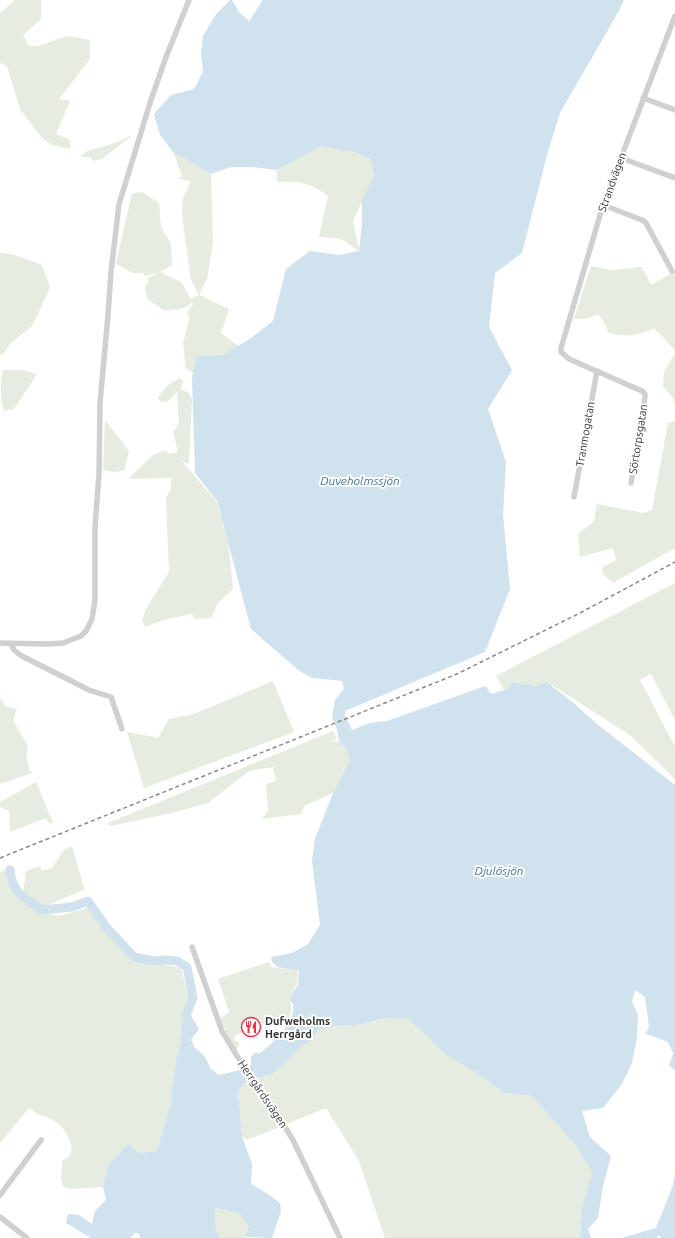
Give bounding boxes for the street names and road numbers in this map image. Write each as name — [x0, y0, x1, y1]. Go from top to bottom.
street label: Strandvägen — [596, 151, 628, 213]
street label: Tranmogatan — [573, 400, 597, 468]
street label: Sörtorpsgatan — [627, 403, 649, 475]
street label: Herrgårdsvägen — [236, 1058, 290, 1130]

